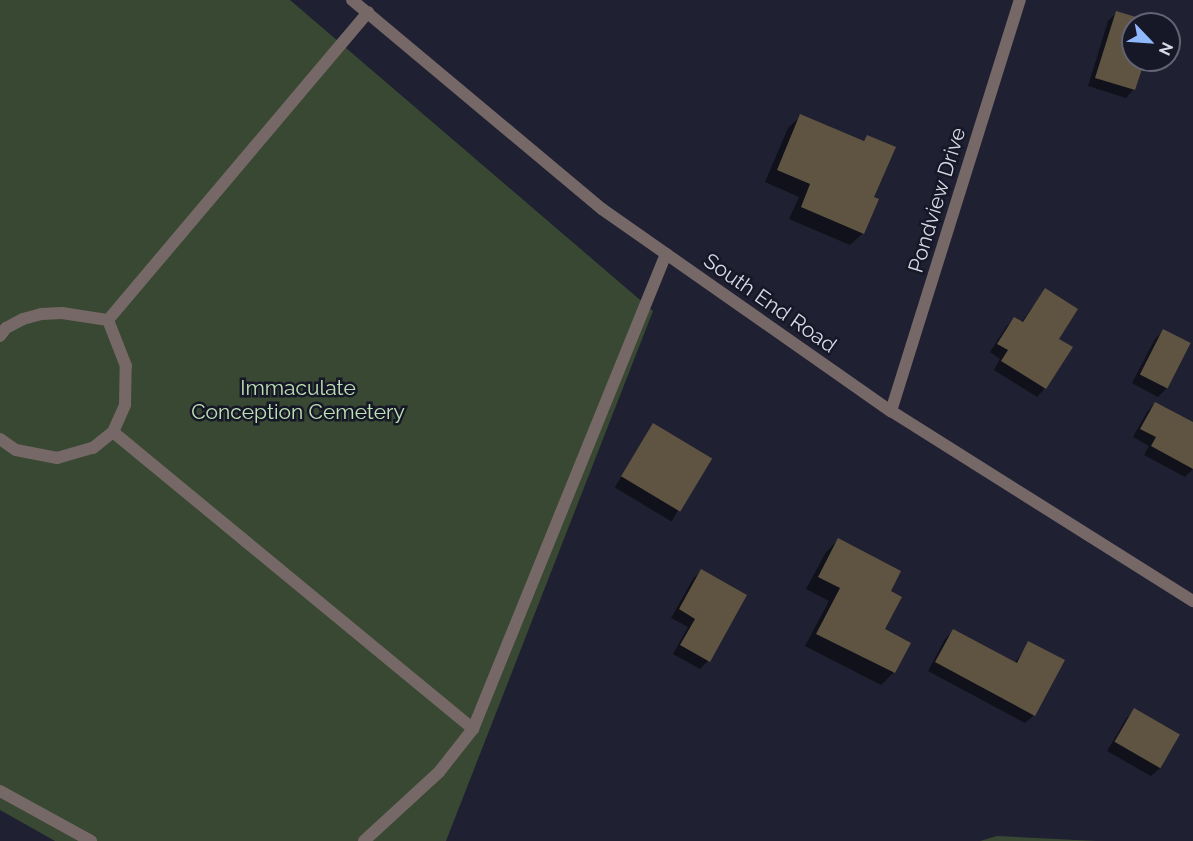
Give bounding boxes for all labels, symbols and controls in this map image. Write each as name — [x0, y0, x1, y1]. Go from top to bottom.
north arrow — [1121, 12, 1181, 72]
text: N — [1155, 39, 1177, 59]
street label: Pondview Drive — [903, 124, 971, 276]
street label: South End Road — [699, 248, 841, 358]
park label: Immaculate Conception Cemetery — [191, 375, 405, 425]

